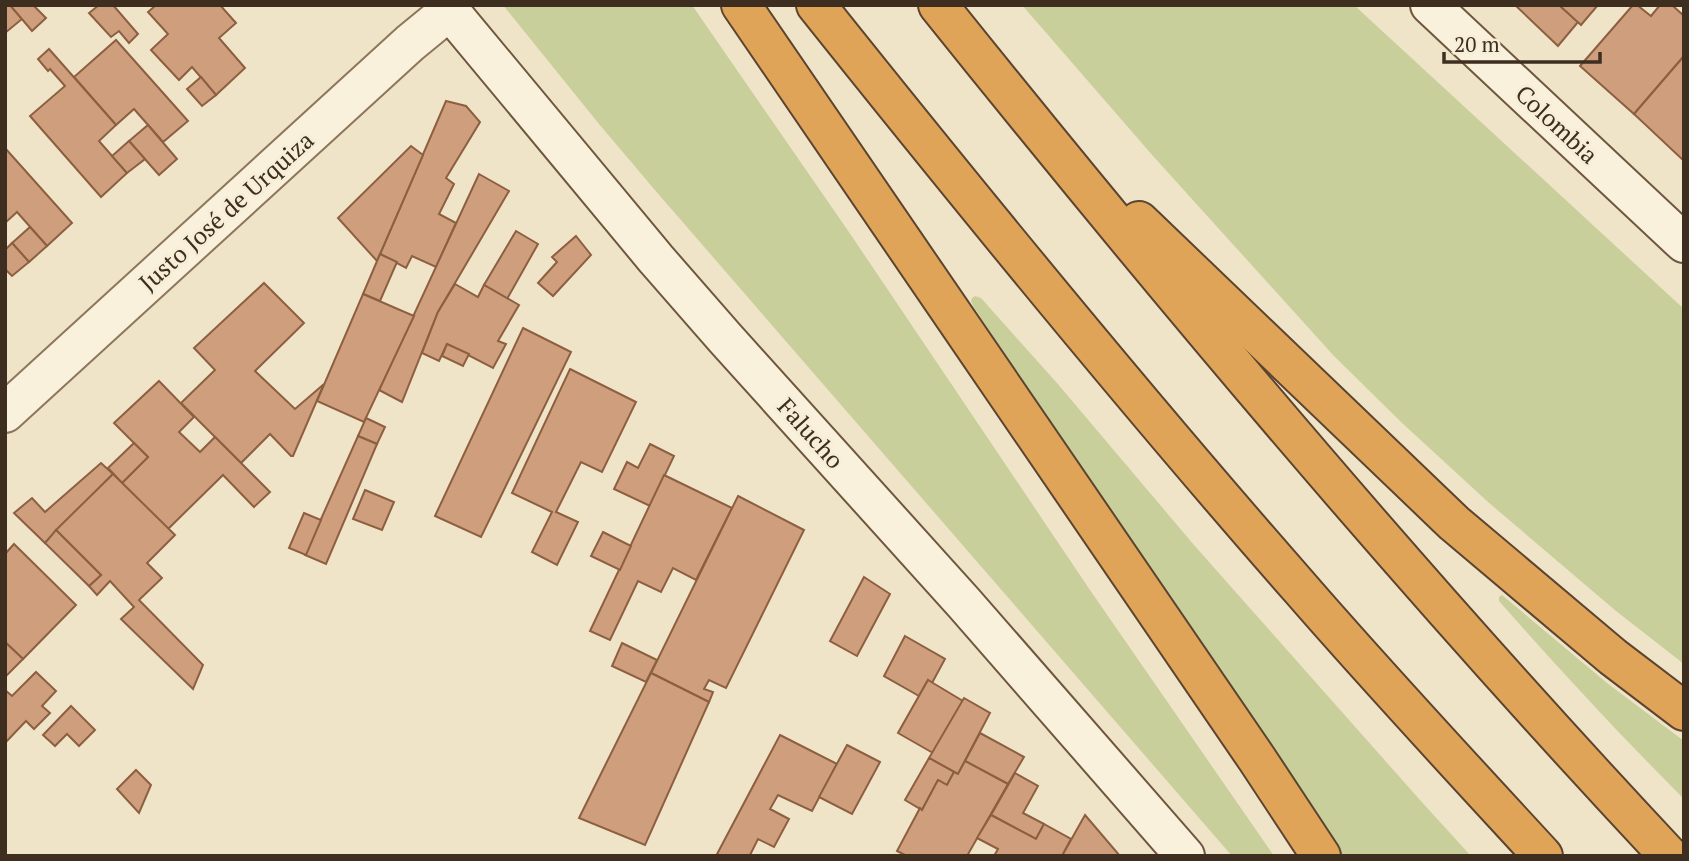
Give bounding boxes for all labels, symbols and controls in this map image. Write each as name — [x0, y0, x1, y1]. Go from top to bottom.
scale bar — [1444, 21, 1600, 65]
text: 20 m — [1454, 30, 1500, 58]
street label: Colombia — [1509, 78, 1605, 170]
street label: Justo José de Urquiza — [132, 124, 320, 298]
street label: Falucho — [771, 391, 851, 475]

